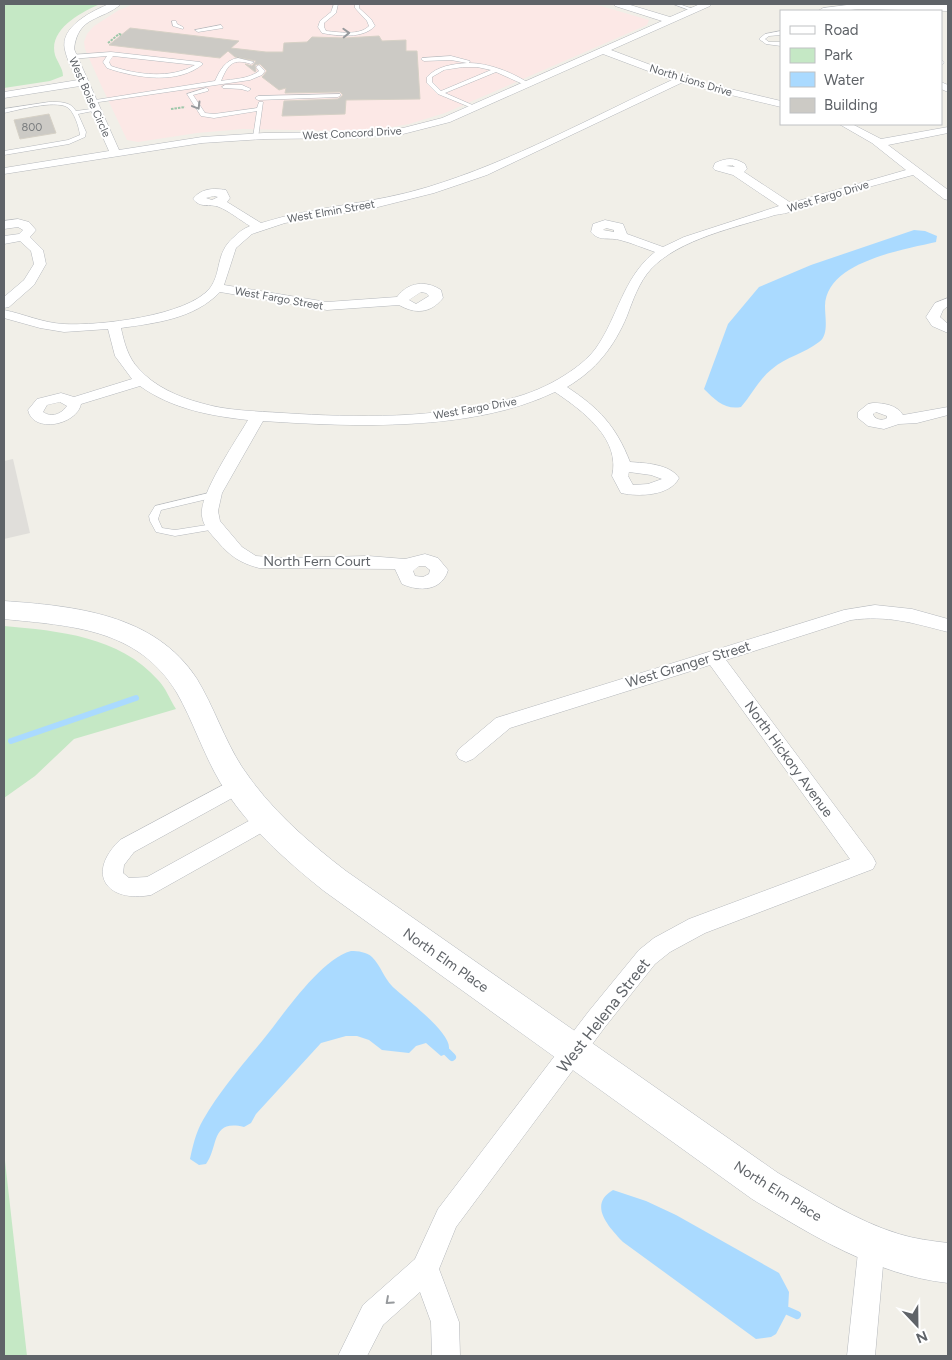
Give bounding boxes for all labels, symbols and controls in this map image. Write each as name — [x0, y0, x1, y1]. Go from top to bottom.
legend — [780, 10, 942, 125]
text: Road — [824, 21, 859, 39]
one-way arrow — [343, 28, 351, 38]
text: Park — [824, 46, 853, 64]
street label: West Boise Circle — [66, 55, 113, 139]
street label: North Lions Drive — [648, 62, 734, 99]
text: Water — [824, 71, 864, 89]
text: Building — [824, 96, 878, 114]
one-way arrow — [191, 101, 201, 110]
house number: 800 — [22, 121, 42, 134]
street label: West Concord Drive — [302, 124, 402, 143]
street label: West Fargo Drive — [786, 178, 870, 215]
street label: West Elmin Street — [286, 197, 376, 226]
street label: West Fargo Street — [234, 284, 324, 313]
street label: West Fargo Drive — [432, 395, 518, 422]
street label: North Fern Court — [263, 553, 371, 570]
street label: West Granger Street — [624, 637, 752, 692]
street label: North Hickory Avenue — [741, 698, 837, 821]
street label: North Elm Place — [400, 925, 492, 996]
street label: West Helena Street — [553, 954, 654, 1076]
street label: North Elm Place — [731, 1158, 825, 1225]
one-way arrow — [385, 1295, 394, 1304]
north arrow — [892, 1300, 942, 1350]
text: N — [913, 1327, 930, 1346]

